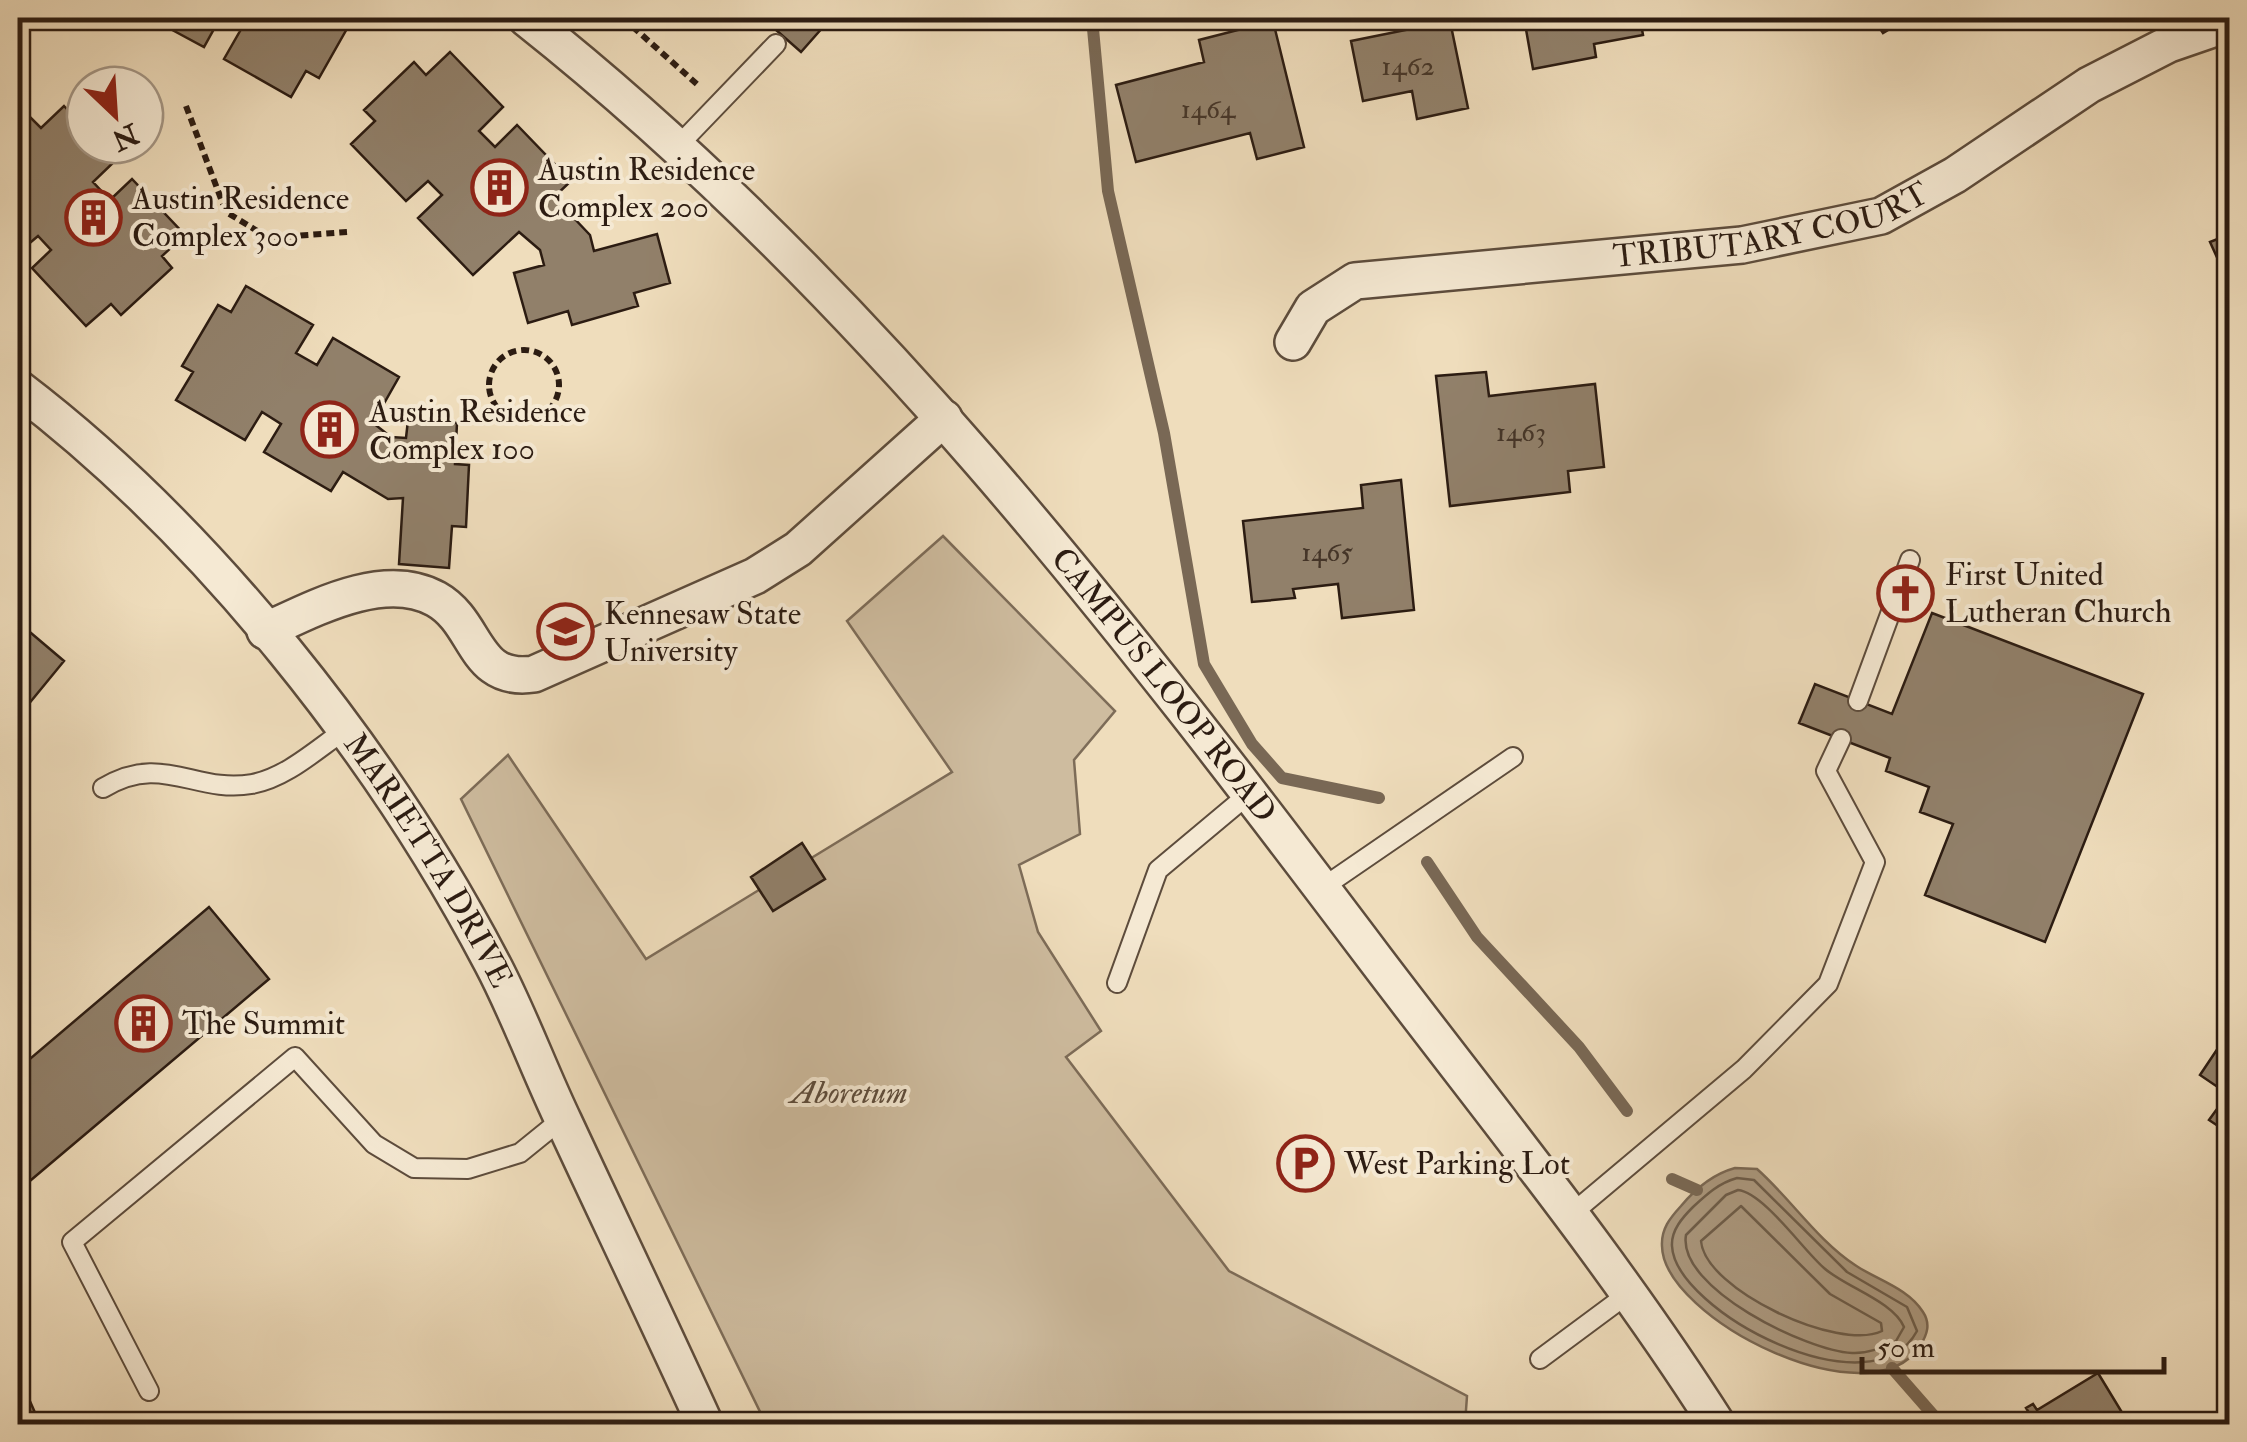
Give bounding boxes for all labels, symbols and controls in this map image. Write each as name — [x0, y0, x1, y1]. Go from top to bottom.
house number: 1462 — [1381, 49, 1435, 84]
north arrow — [65, 65, 165, 165]
house number: 1464 — [1181, 92, 1237, 127]
text: N — [105, 115, 145, 158]
place label: Austin Residence Complex 200 — [537, 150, 755, 227]
building icon: Austin Residence Complex 200 — [469, 158, 529, 218]
street label: TRIBUTARY COURT — [1611, 173, 1936, 277]
place label: Austin Residence Complex 300 — [131, 179, 349, 256]
building icon: Austin Residence Complex 300 — [63, 187, 123, 247]
place label: Austin Residence Complex 100 — [368, 392, 586, 469]
building icon: Austin Residence Complex 100 — [300, 400, 360, 460]
house number: 1463 — [1496, 415, 1546, 450]
house number: 1465 — [1301, 535, 1353, 570]
street label: CAMPUS LOOP ROAD — [1042, 540, 1285, 831]
place label: First United Lutheran Church — [1945, 555, 2172, 632]
church icon: First United Lutheran Church — [1876, 563, 1936, 623]
place label: Kennesaw State University — [604, 594, 801, 671]
school or university icon: Kennesaw State University — [535, 602, 595, 662]
street label: MARIETTA DRIVE — [335, 726, 521, 994]
building icon: The Summit — [113, 994, 173, 1054]
place label: The Summit — [182, 1004, 345, 1044]
park label: Aboretum — [787, 1073, 908, 1113]
parking icon: West Parking Lot — [1275, 1134, 1335, 1194]
place label: West Parking Lot — [1343, 1144, 1570, 1184]
scale bar — [1862, 1312, 2164, 1374]
text: 50 m — [1877, 1329, 1935, 1366]

